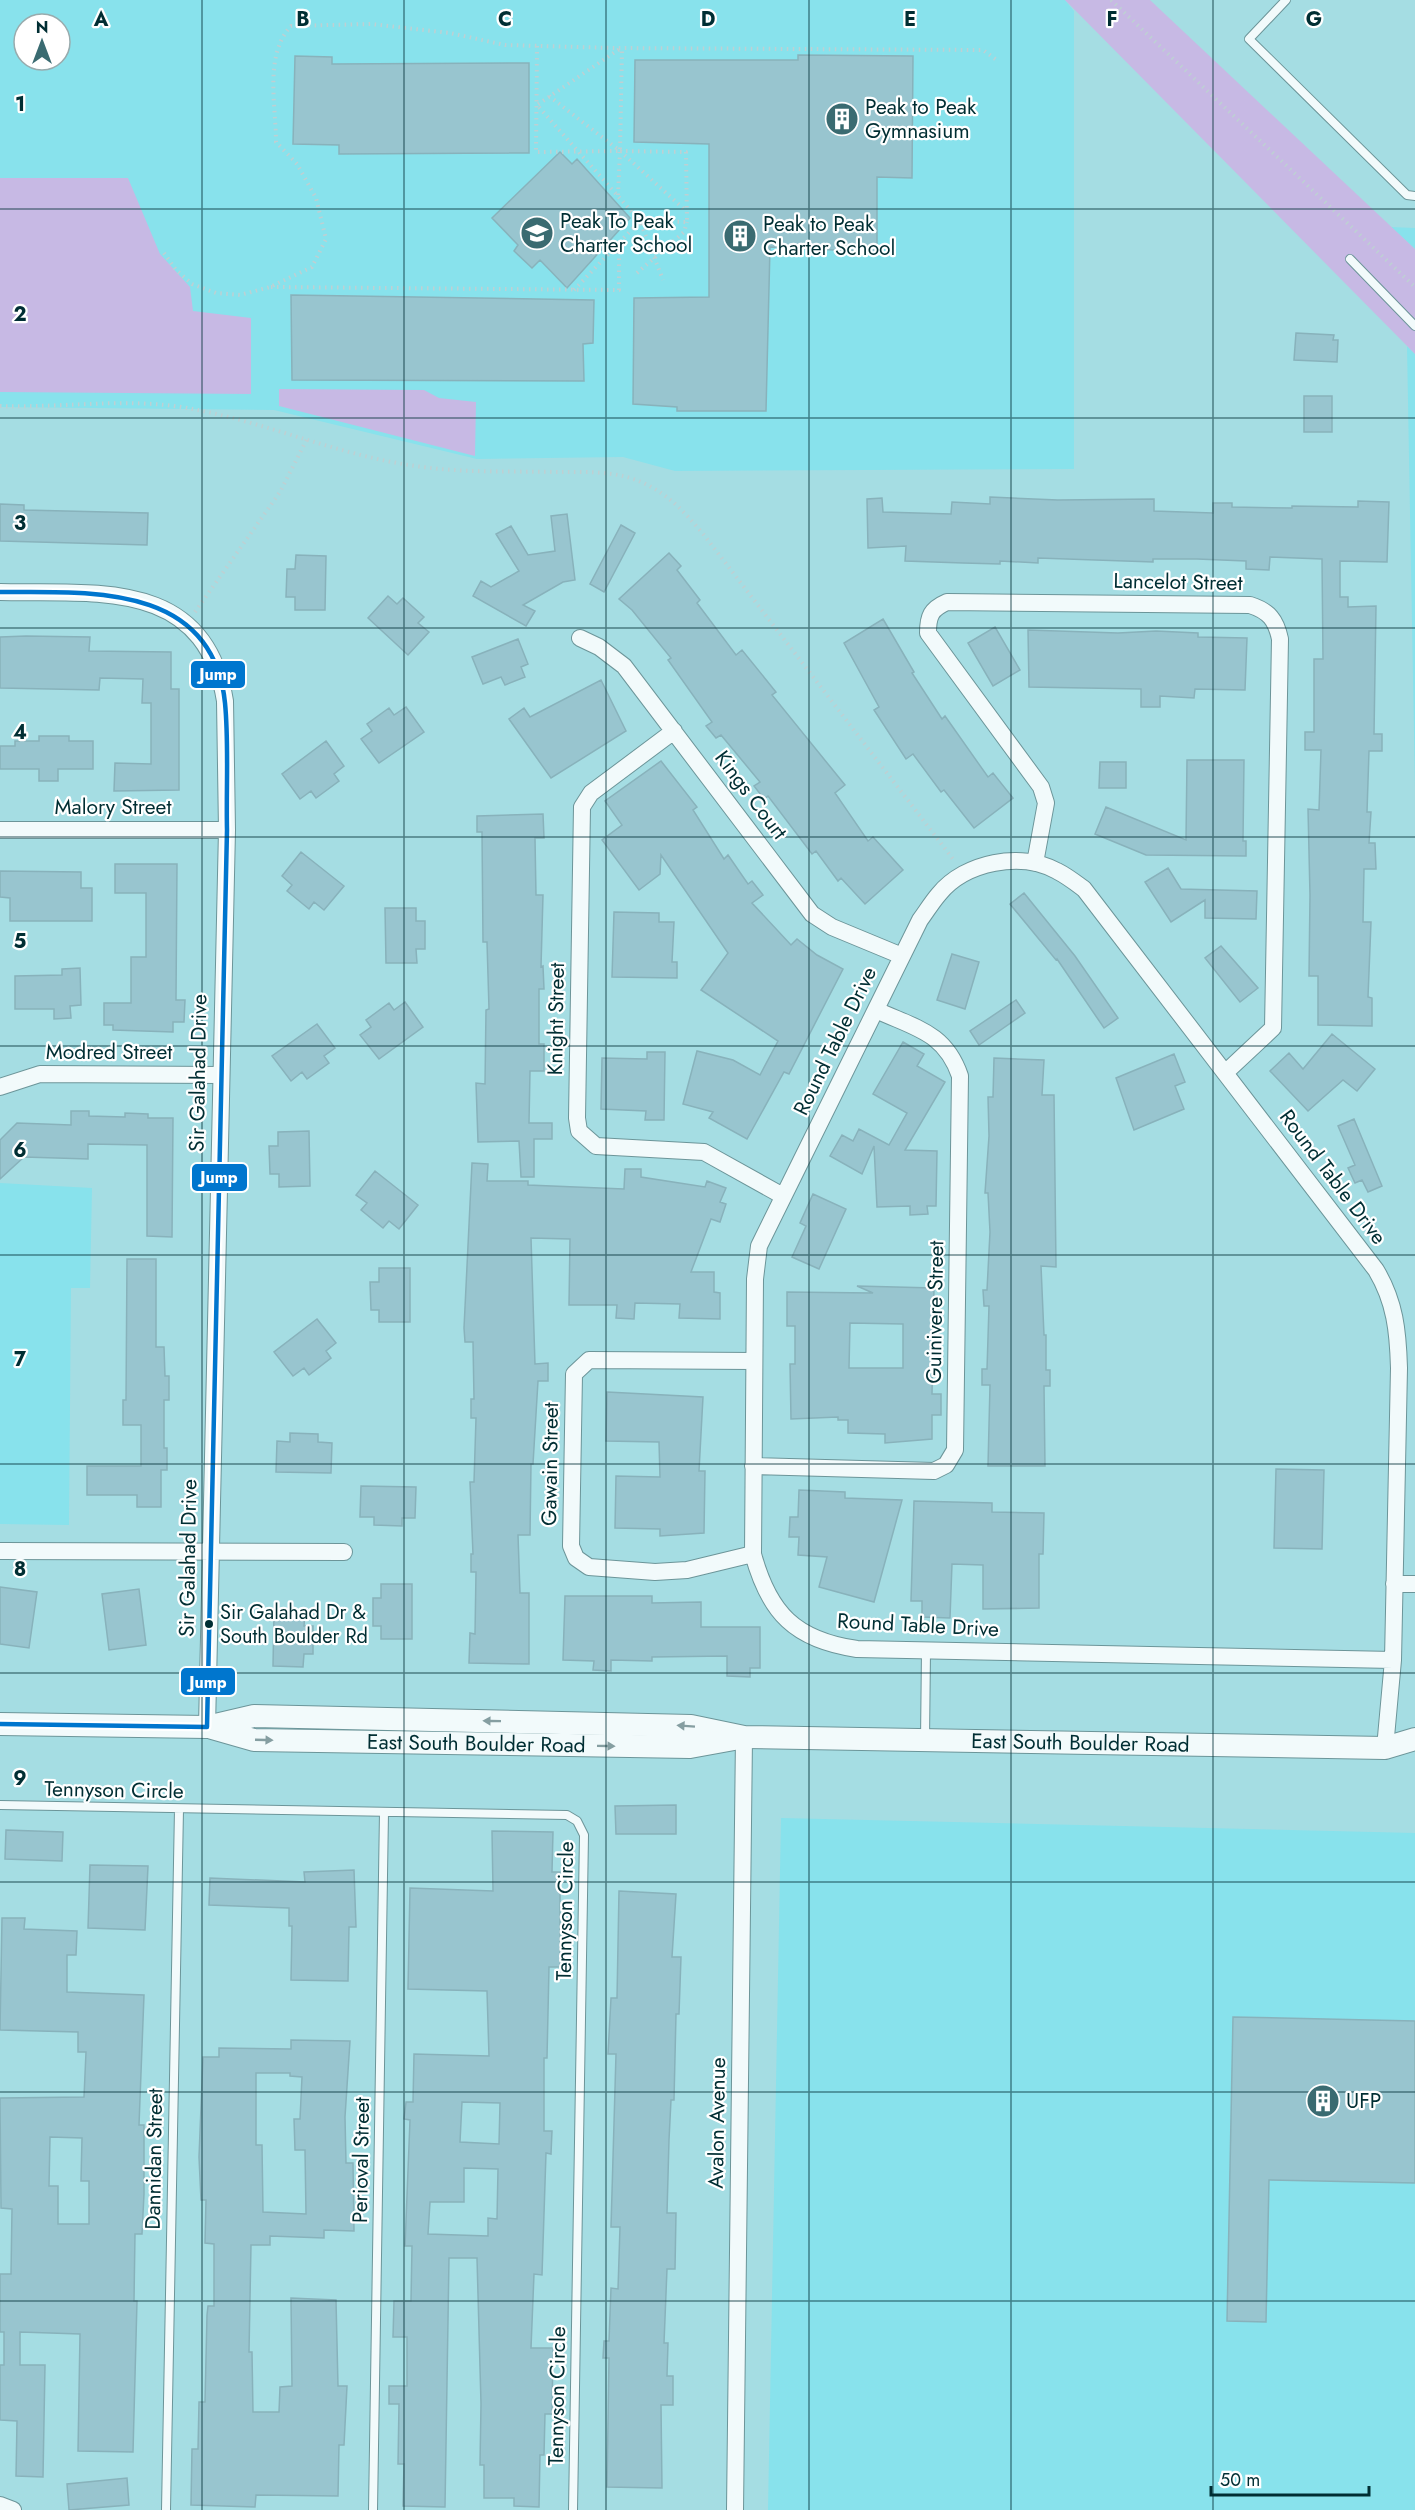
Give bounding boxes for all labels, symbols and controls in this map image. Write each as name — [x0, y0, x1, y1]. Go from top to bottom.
text: A — [93, 5, 109, 34]
text: B — [296, 5, 310, 34]
text: C — [498, 5, 512, 34]
text: D — [701, 5, 715, 34]
text: E — [904, 5, 916, 34]
text: F — [1106, 5, 1118, 34]
text: G — [1306, 5, 1322, 34]
north arrow — [12, 12, 72, 72]
text: N — [36, 16, 48, 39]
text: 1 — [15, 90, 25, 119]
place label: Peak to Peak Gymnasium — [865, 92, 977, 146]
building icon: Peak to Peak Gymnasium — [824, 101, 860, 137]
place label: Peak To Peak Charter School — [560, 206, 692, 260]
place label: Peak to Peak Charter School — [763, 209, 895, 263]
school or university icon: Peak To Peak Charter School — [519, 215, 555, 251]
building icon: Peak to Peak Charter School — [722, 218, 758, 254]
text: 2 — [13, 300, 27, 329]
text: 3 — [14, 509, 26, 538]
street label: Lancelot Street — [1113, 566, 1243, 598]
line badge: Jump — [190, 660, 246, 689]
text: Jump — [196, 663, 237, 686]
text: 4 — [13, 718, 27, 747]
street label: Kings Court — [708, 744, 794, 846]
street label: Malory Street — [55, 792, 171, 822]
text: 5 — [14, 927, 27, 956]
street label: Knight Street — [540, 962, 572, 1076]
street label: Round Table Drive — [786, 962, 884, 1120]
street label: Sir Galahad Drive — [182, 994, 214, 1152]
street label: Modred Street — [46, 1037, 172, 1067]
street label: Round Table Drive — [1272, 1103, 1394, 1251]
text: 6 — [13, 1136, 27, 1165]
line badge: Jump — [191, 1163, 248, 1192]
text: Jump — [197, 1166, 238, 1189]
street label: Guinivere Street — [919, 1240, 951, 1384]
text: 7 — [14, 1345, 27, 1374]
street label: Gawain Street — [534, 1402, 566, 1526]
street label: Sir Galahad Drive — [172, 1479, 204, 1637]
text: 8 — [14, 1555, 26, 1584]
place label: Sir Galahad Dr & South Boulder Rd — [220, 1598, 368, 1651]
street label: Round Table Drive — [836, 1606, 1000, 1644]
marker: Sir Galahad Dr & South Boulder Rd — [203, 1618, 215, 1630]
line badge: Jump — [180, 1667, 236, 1696]
text: Jump — [186, 1671, 227, 1694]
one-way arrow — [482, 1716, 501, 1726]
one-way arrow — [677, 1721, 696, 1731]
street label: East South Boulder Road — [971, 1726, 1190, 1760]
street label: East South Boulder Road — [367, 1727, 586, 1760]
one-way arrow — [254, 1735, 273, 1745]
one-way arrow — [596, 1741, 615, 1751]
text: 9 — [13, 1764, 27, 1793]
street label: Tennyson Circle — [44, 1774, 184, 1806]
street label: Tennyson Circle — [549, 1841, 581, 1981]
street label: Avalon Avenue — [701, 2057, 733, 2189]
building icon: UFP — [1305, 2083, 1341, 2119]
place label: UFP — [1346, 2086, 1381, 2116]
street label: Dannidan Street — [138, 2088, 170, 2230]
street label: Perioval Street — [345, 2097, 377, 2223]
street label: Tennyson Circle — [541, 2326, 573, 2466]
scale bar — [1211, 2459, 1368, 2497]
text: 50 m — [1220, 2467, 1260, 2493]

